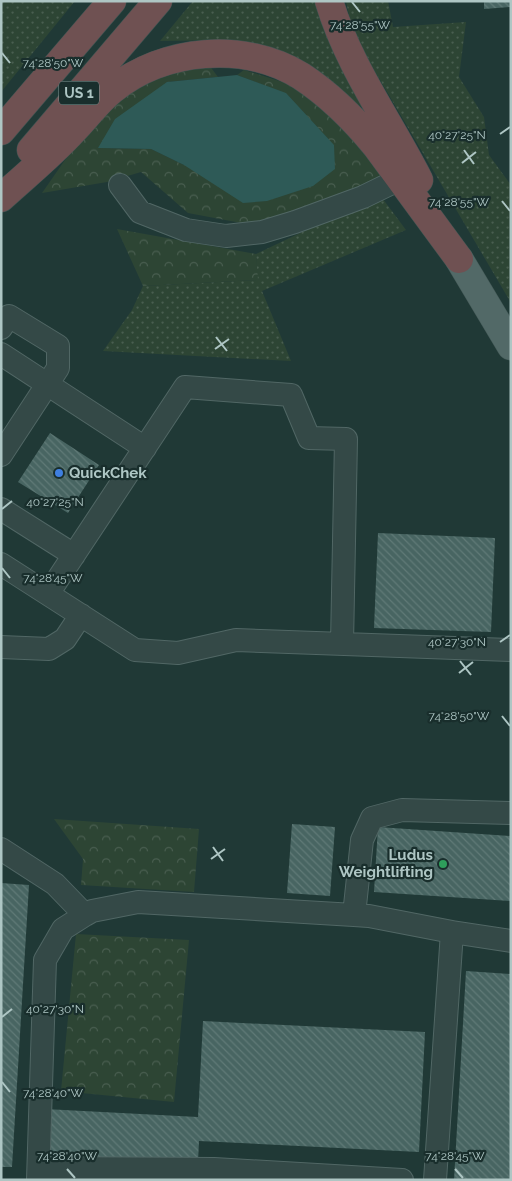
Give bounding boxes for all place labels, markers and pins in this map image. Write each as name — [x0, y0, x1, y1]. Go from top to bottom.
place label: QuickChek — [69, 464, 147, 482]
marker: QuickChek — [53, 467, 65, 479]
place label: Ludus Weightlifting — [339, 846, 433, 881]
marker: Ludus Weightlifting — [437, 858, 449, 870]

